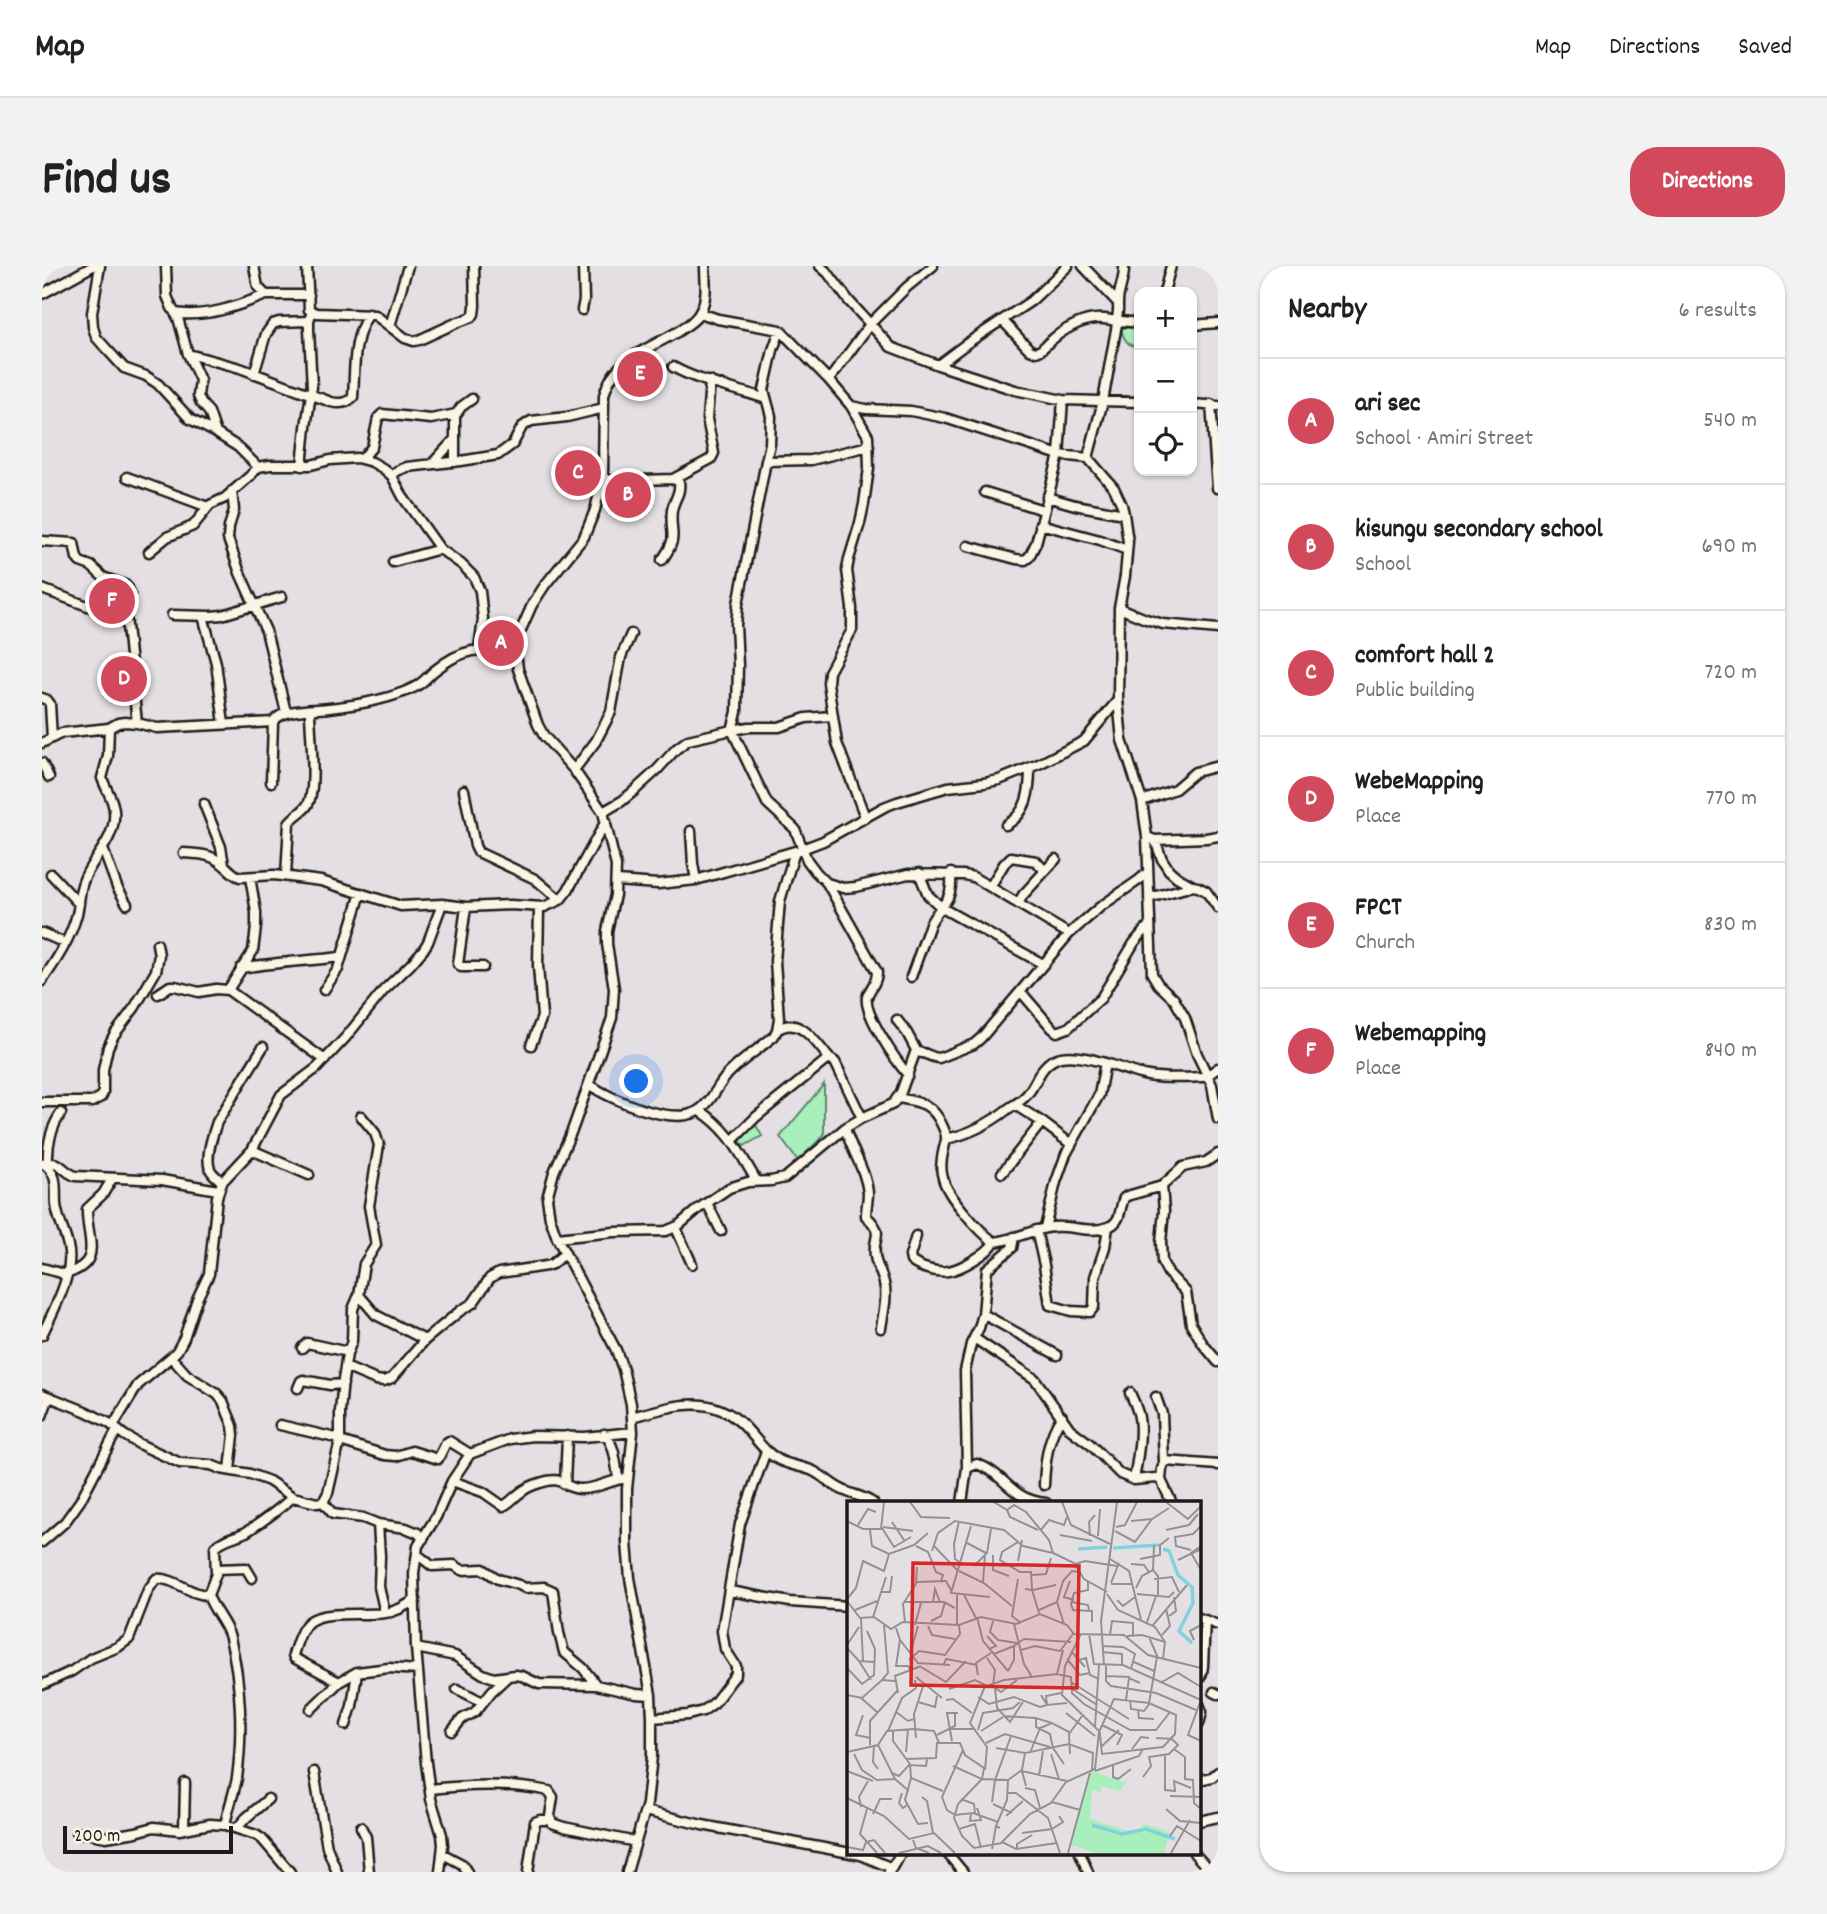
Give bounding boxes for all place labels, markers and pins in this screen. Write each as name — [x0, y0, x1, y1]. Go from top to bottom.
pin: E — [617, 348, 663, 400]
pin: C — [555, 447, 601, 499]
pin: B — [605, 469, 651, 521]
pin: F — [89, 575, 135, 627]
pin: A — [478, 617, 524, 669]
pin: D — [101, 653, 147, 705]

